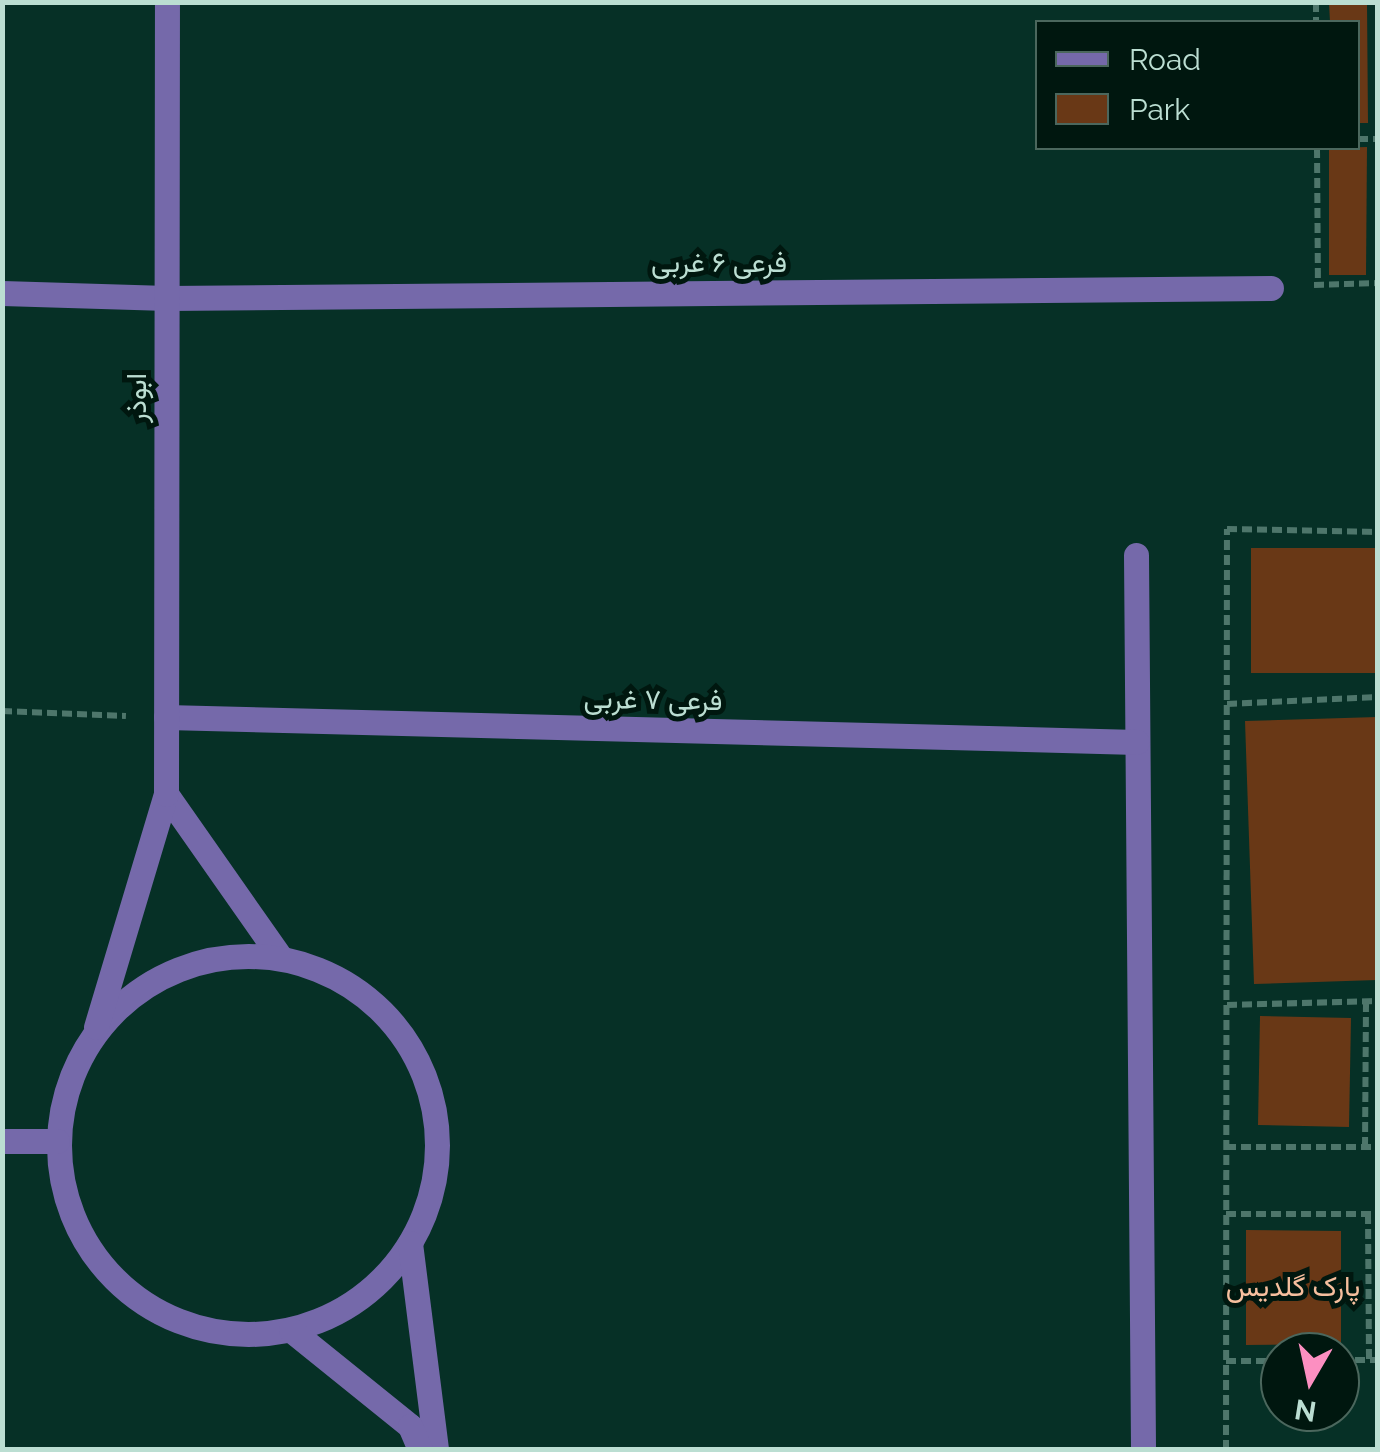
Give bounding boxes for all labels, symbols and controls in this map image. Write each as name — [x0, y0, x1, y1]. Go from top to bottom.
legend — [1035, 20, 1360, 150]
text: Road — [1129, 42, 1201, 77]
text: Park — [1129, 92, 1190, 127]
street label: فرعی ۶ غربی — [651, 246, 787, 280]
street label: ابوذر — [120, 373, 154, 423]
street label: فرعی ۷ غربی — [583, 682, 723, 718]
park label: پارک گلدیس — [1226, 1270, 1360, 1304]
north arrow — [1260, 1332, 1360, 1432]
text: N — [1292, 1392, 1319, 1428]

